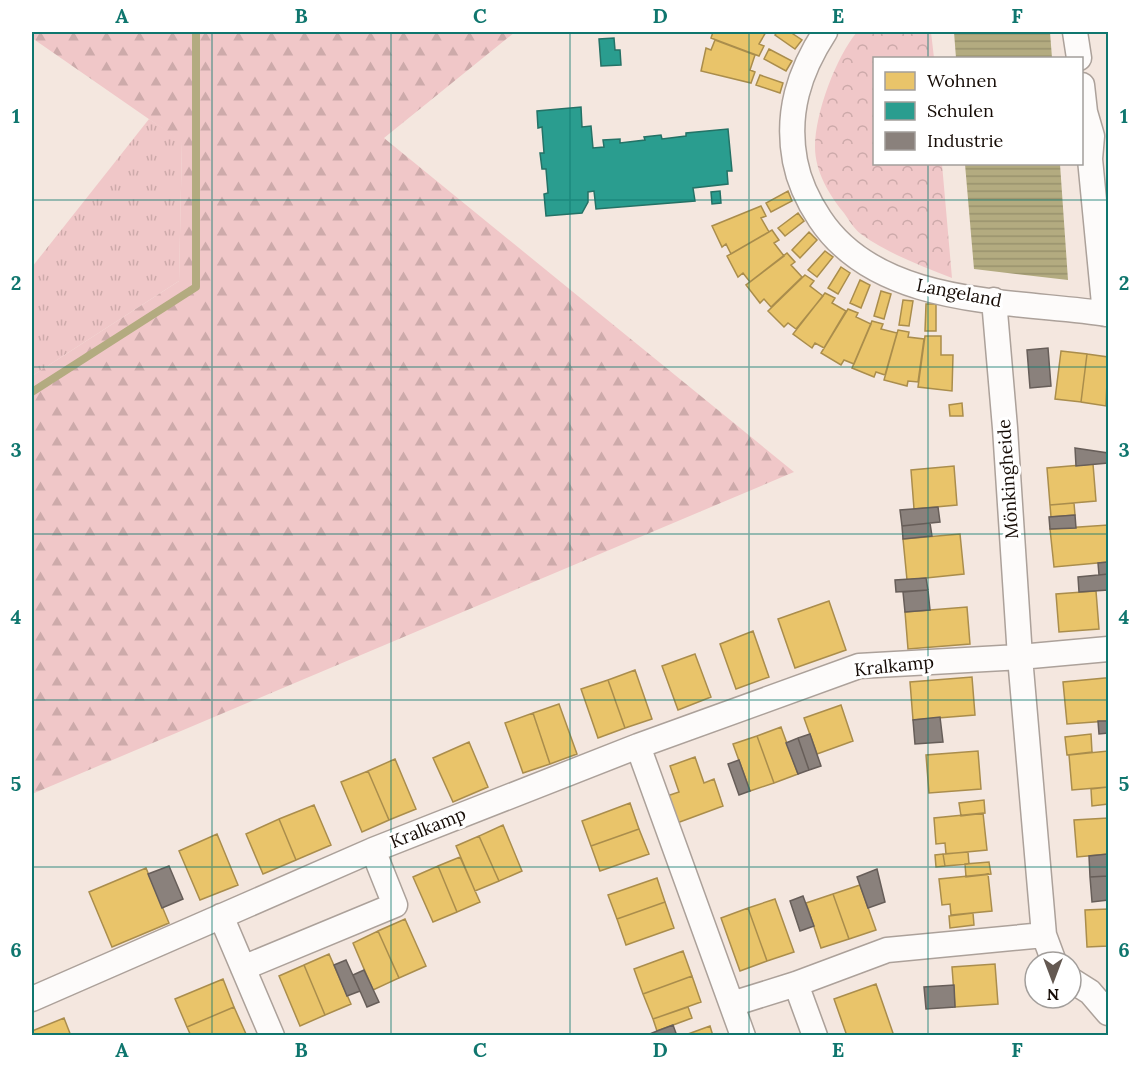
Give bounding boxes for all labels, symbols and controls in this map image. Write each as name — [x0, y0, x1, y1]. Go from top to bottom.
text: A — [115, 3, 129, 28]
text: B — [294, 3, 308, 28]
text: C — [473, 3, 487, 28]
text: D — [652, 3, 668, 28]
text: E — [832, 3, 844, 28]
text: F — [1011, 3, 1023, 28]
legend — [873, 57, 1083, 165]
text: Wohnen — [927, 69, 997, 92]
text: Schulen — [927, 99, 994, 122]
text: 1 — [12, 103, 20, 128]
text: 1 — [1120, 103, 1128, 128]
text: Industrie — [927, 129, 1003, 152]
text: 2 — [11, 270, 21, 295]
text: 2 — [1119, 270, 1129, 295]
street label: Langeland — [914, 273, 1004, 312]
street label: Mönkingheide — [992, 418, 1023, 540]
text: 3 — [10, 437, 22, 462]
text: 3 — [1118, 437, 1130, 462]
text: 4 — [11, 604, 22, 629]
text: 4 — [1119, 604, 1130, 629]
street label: Kralkamp — [853, 650, 935, 681]
text: 5 — [11, 771, 22, 796]
text: 5 — [1119, 771, 1130, 796]
street label: Kralkamp — [386, 802, 469, 853]
text: 6 — [10, 937, 22, 962]
text: 6 — [1118, 937, 1130, 962]
north arrow — [1023, 950, 1083, 1010]
text: N — [1047, 985, 1059, 1005]
text: A — [115, 1037, 129, 1062]
text: B — [294, 1037, 308, 1062]
text: C — [473, 1037, 487, 1062]
text: D — [652, 1037, 668, 1062]
text: E — [832, 1037, 844, 1062]
text: F — [1011, 1037, 1023, 1062]

